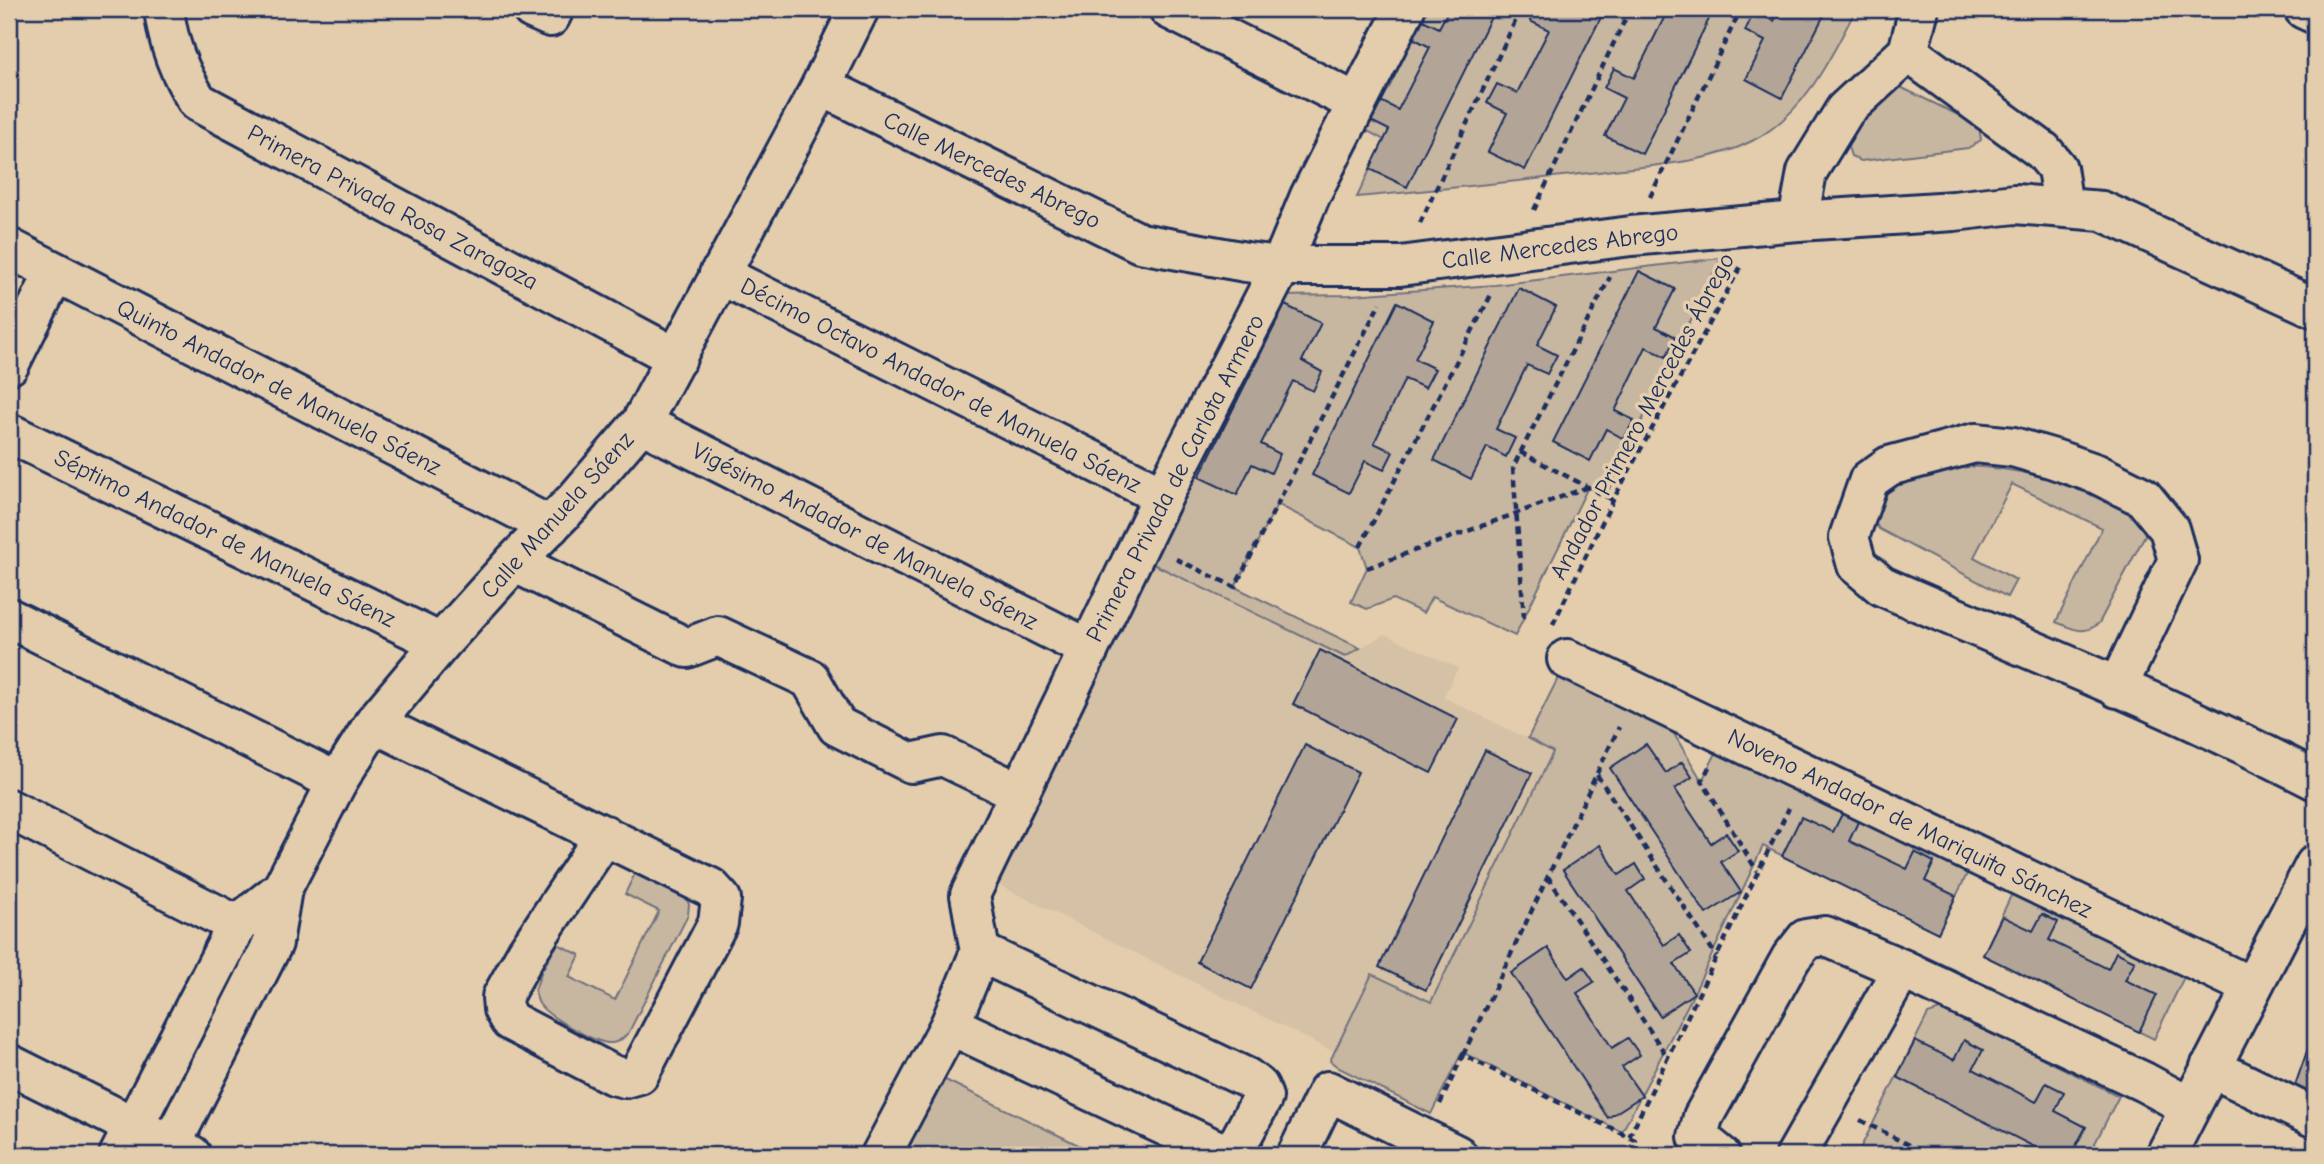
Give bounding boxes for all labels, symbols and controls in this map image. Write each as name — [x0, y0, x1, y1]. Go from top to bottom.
street label: Calle Mercedes Abrego — [879, 105, 1105, 235]
street label: Primera Privada Rosa Zaragoza — [243, 118, 543, 296]
street label: Calle Mercedes Abrego — [1440, 218, 1680, 274]
street label: Andador Primero Mercedes Ábrego — [1544, 248, 1740, 584]
street label: Décimo Octavo Andador de Manuela Sáenz — [736, 271, 1146, 499]
street label: Quinto Andador de Manuela Sáenz — [112, 293, 446, 481]
street label: Primera Privada de Carlota Armero — [1080, 309, 1270, 647]
street label: Calle Manuela Sáenz — [475, 425, 640, 604]
street label: Vigésimo Andador de Manuela Sáenz — [688, 436, 1043, 636]
street label: Séptimo Andador de Manuela Sáenz — [50, 443, 401, 633]
street label: Noveno Andador de Mariquita Sánchez — [1723, 722, 2097, 924]

